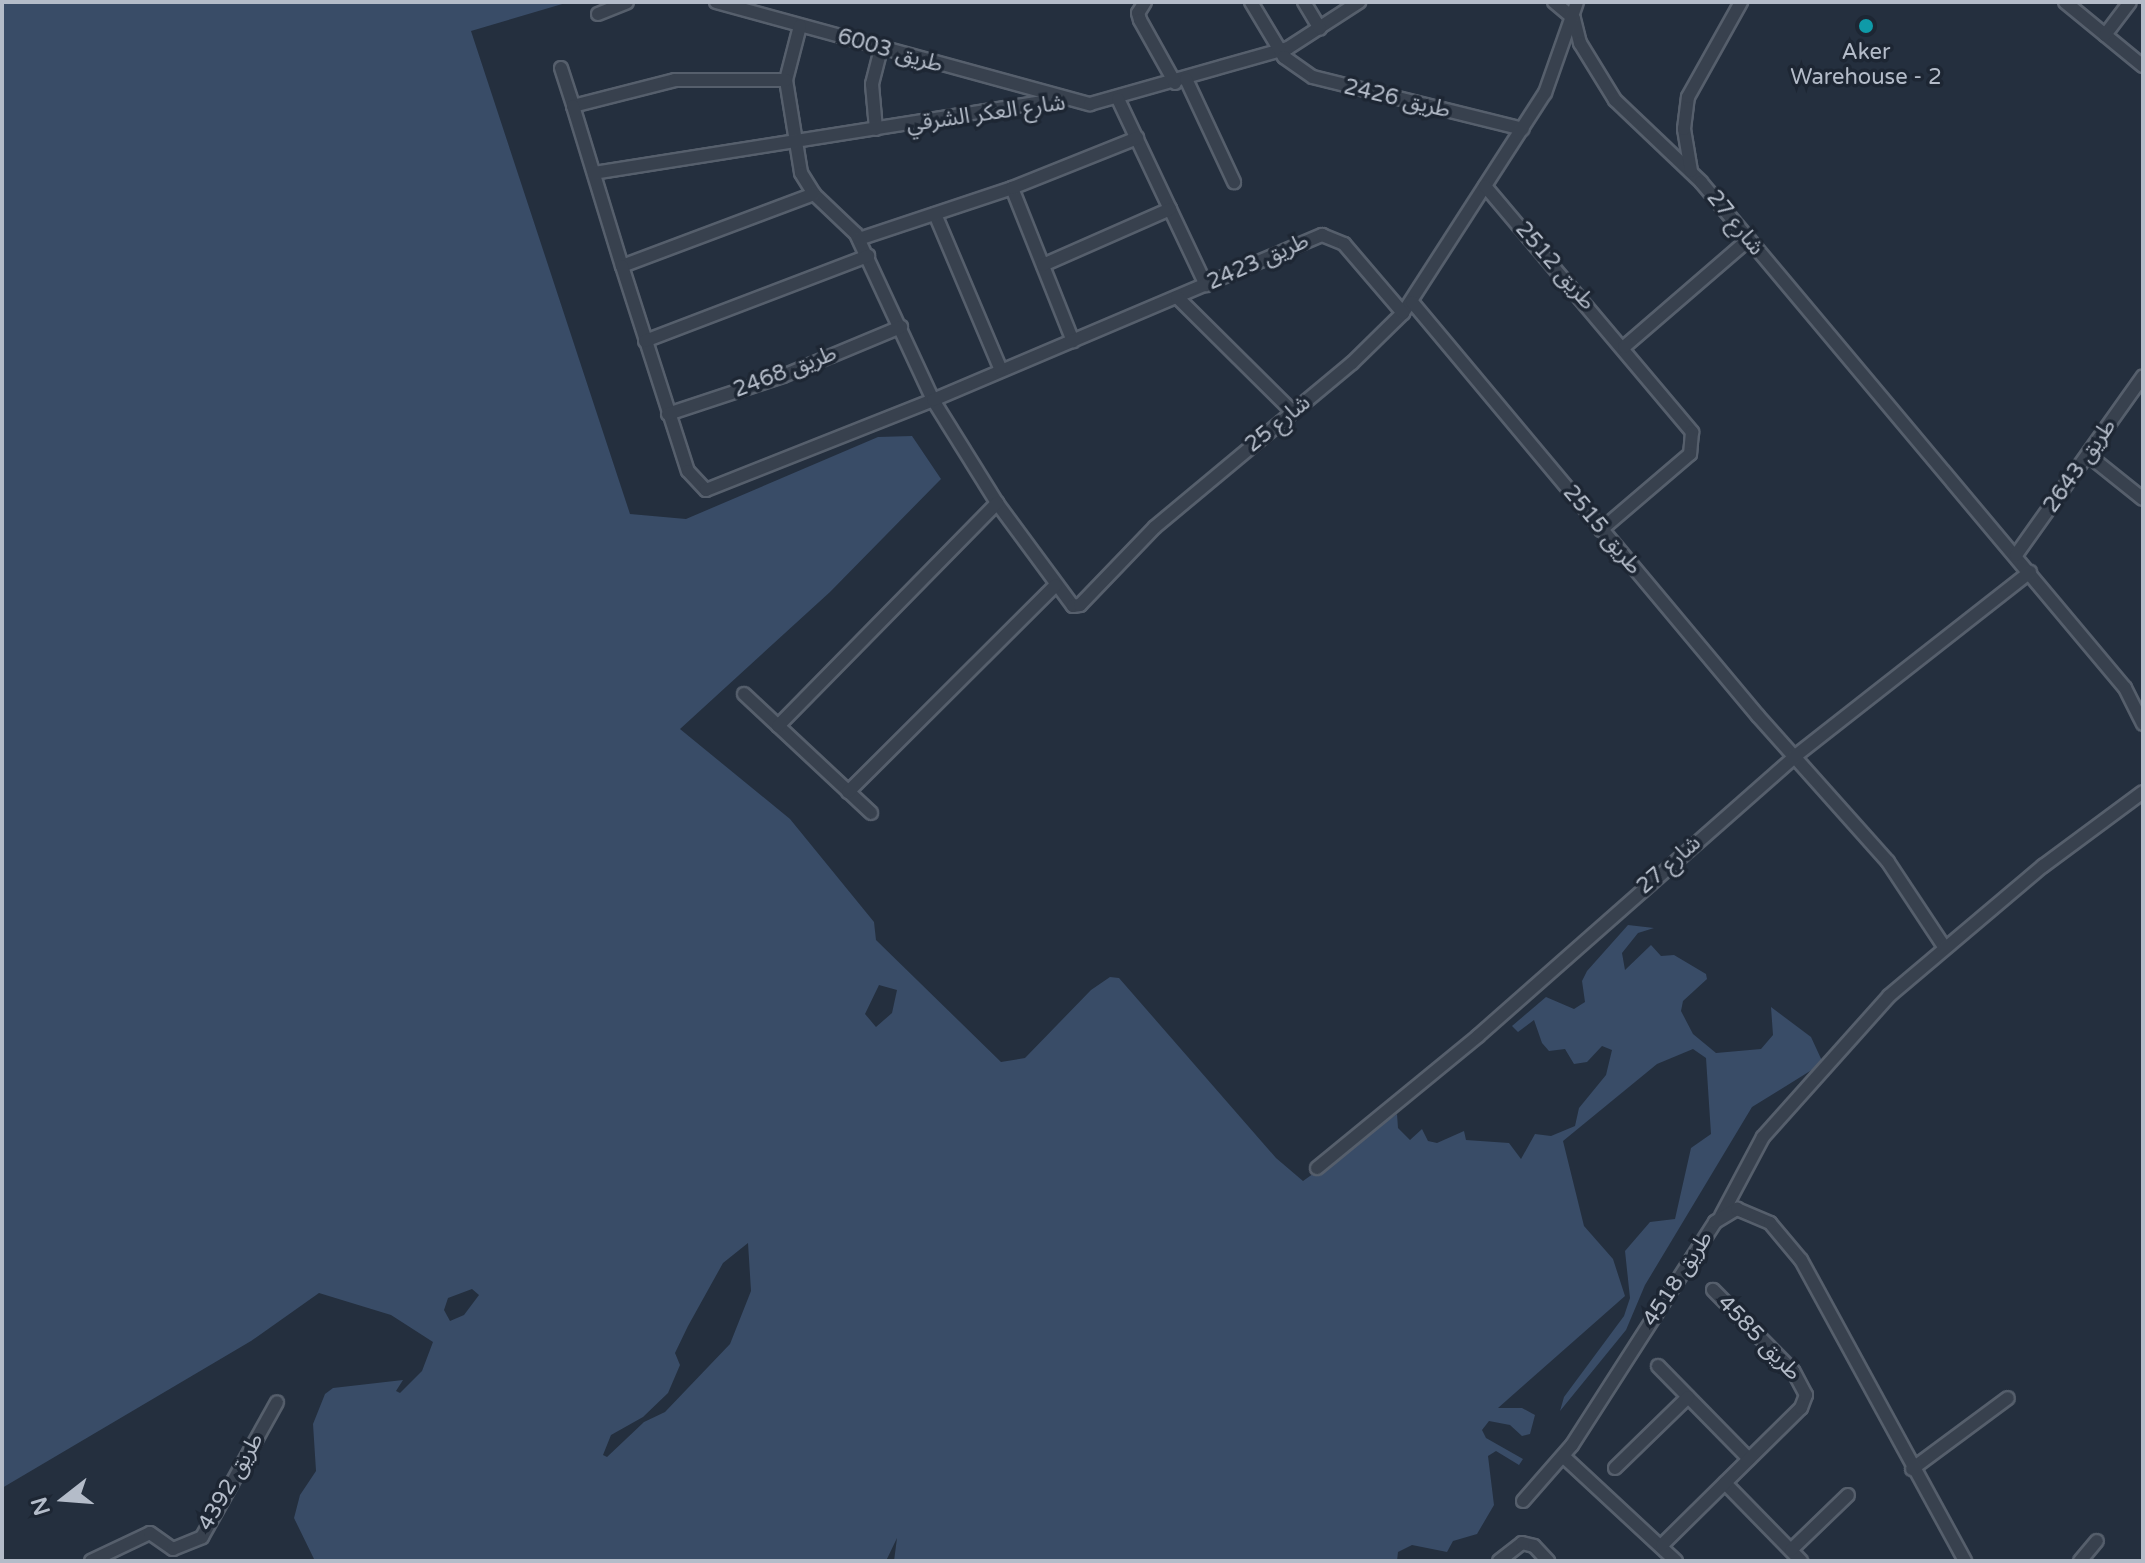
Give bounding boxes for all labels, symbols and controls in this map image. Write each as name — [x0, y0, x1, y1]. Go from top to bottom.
marker: Aker Warehouse - 2 — [1857, 17, 1875, 35]
street label: طريق 6003 — [834, 23, 946, 79]
place label: Aker Warehouse - 2 — [1790, 39, 1942, 90]
street label: طريق 2426 — [1341, 74, 1453, 124]
street label: شارع العكر الشرقي — [905, 90, 1067, 138]
street label: شارع 27 — [1701, 185, 1769, 261]
street label: طريق 2512 — [1510, 216, 1600, 316]
street label: طريق 2423 — [1203, 228, 1313, 296]
street label: طريق 2468 — [730, 340, 840, 404]
street label: شارع 25 — [1240, 390, 1316, 458]
street label: طريق 2643 — [2038, 414, 2122, 518]
street label: طريق 2515 — [1557, 480, 1647, 580]
street label: شارع 27 — [1632, 830, 1706, 900]
street label: طريق 4518 — [1637, 1226, 1719, 1332]
street label: طريق 4585 — [1712, 1290, 1806, 1386]
street label: طريق 4392 — [192, 1429, 270, 1535]
north arrow — [24, 1459, 104, 1539]
text: N — [26, 1494, 56, 1518]

